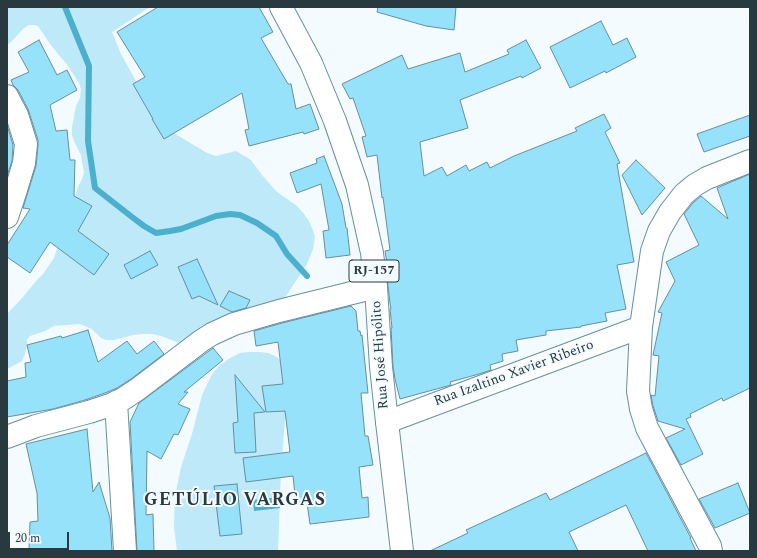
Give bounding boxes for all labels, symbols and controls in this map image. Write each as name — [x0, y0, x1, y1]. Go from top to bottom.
road number: RJ-157 — [349, 260, 399, 282]
street label: Rua José Hipólito — [369, 300, 393, 410]
street label: Rua Izaltino Xavier Ribeiro — [432, 337, 596, 411]
district label: GETÚLIO VARGAS — [144, 490, 326, 512]
scale bar — [10, 524, 71, 550]
text: 20 m — [15, 529, 40, 548]

